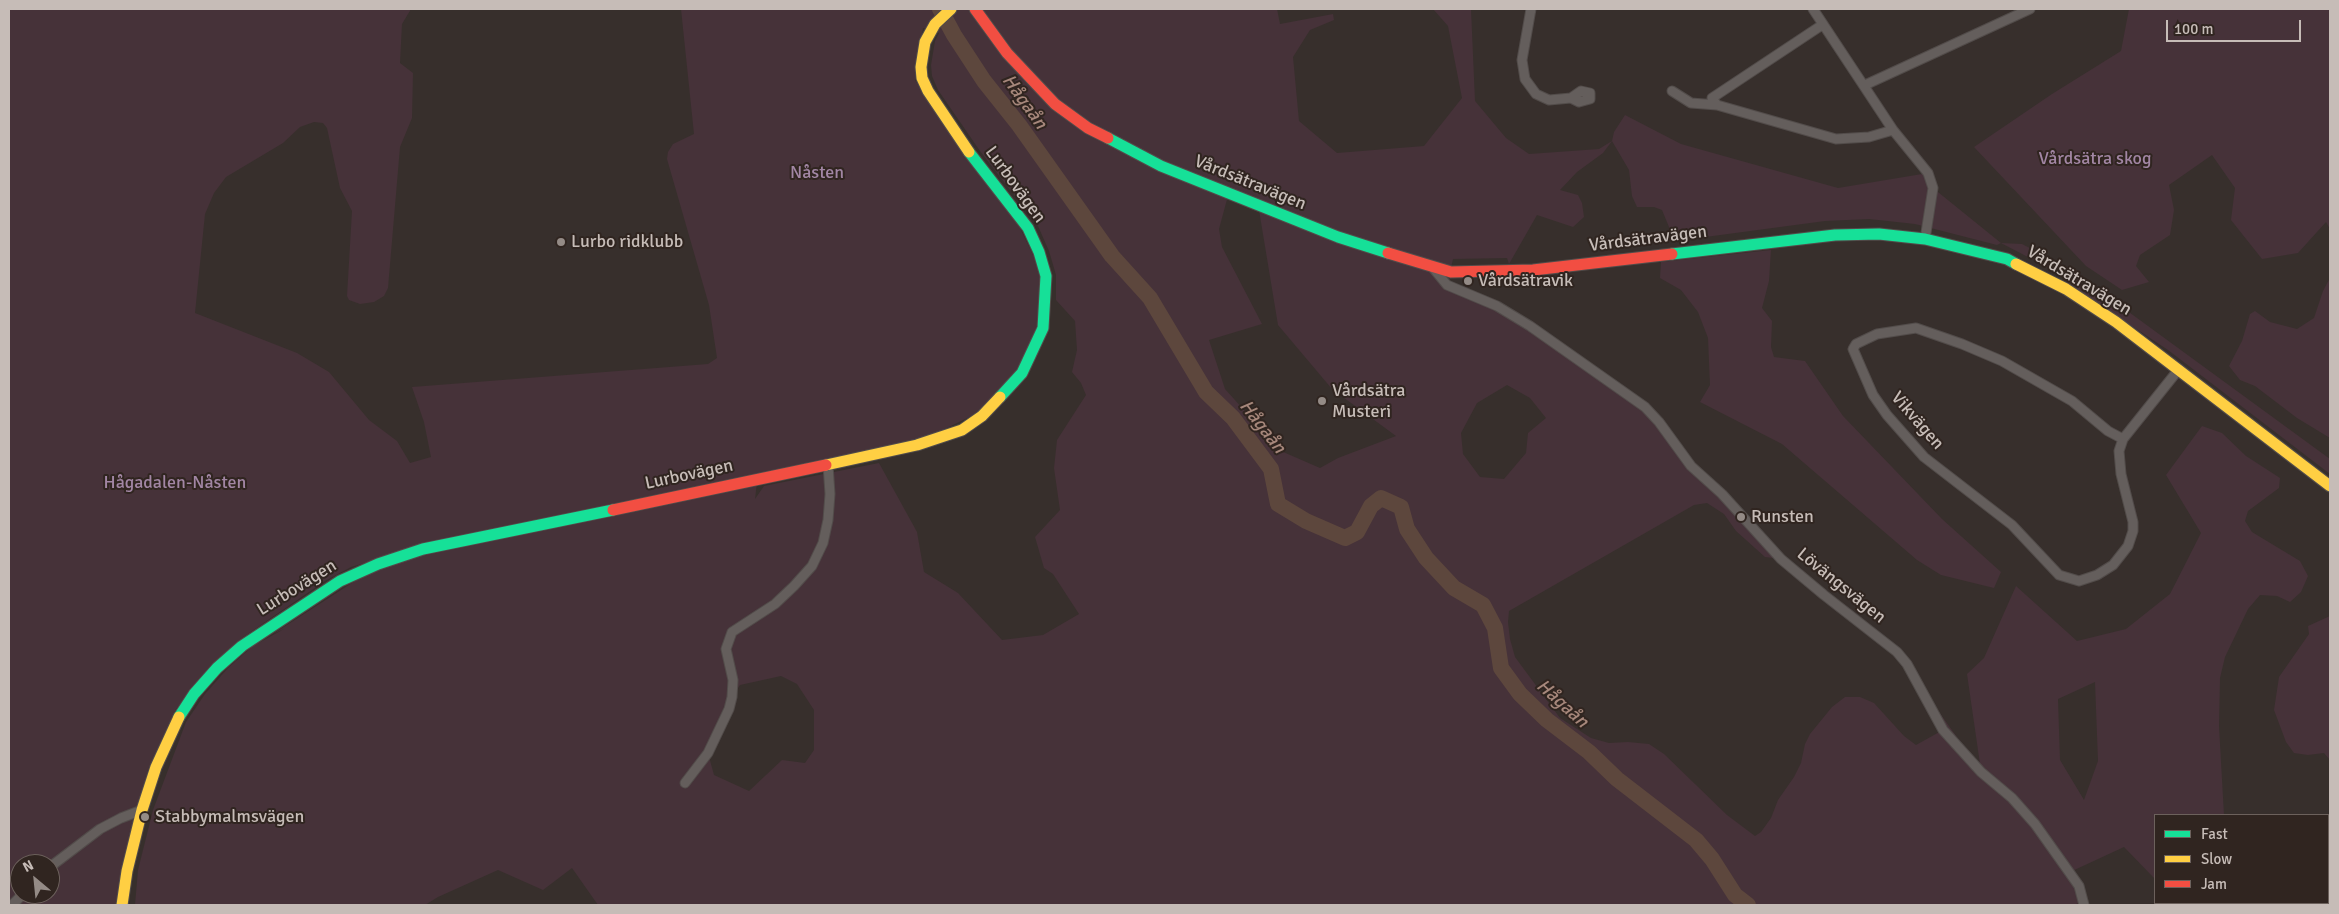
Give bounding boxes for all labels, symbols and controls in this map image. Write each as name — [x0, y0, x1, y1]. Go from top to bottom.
scale bar — [2169, 10, 2304, 42]
text: 100 m — [2174, 20, 2214, 38]
water label: Hågaån — [997, 70, 1051, 134]
street label: Lurbovägen — [980, 142, 1050, 228]
park label: Vårdsätra skog — [2039, 148, 2151, 170]
street label: Vårdsätravägen — [1191, 151, 1309, 215]
park label: Nåsten — [790, 162, 844, 184]
street label: Vårdsätravägen — [1588, 221, 1708, 257]
place label: Lurbo ridklubb — [571, 231, 683, 253]
marker: Lurbo ridklubb — [555, 236, 567, 248]
street label: Vårdsätravägen — [2023, 241, 2135, 321]
place label: Vårdsätravik — [1478, 270, 1573, 292]
marker: Vårdsätravik — [1462, 275, 1474, 287]
place label: Vårdsätra Musteri — [1332, 380, 1405, 422]
street label: Vikvägen — [1886, 388, 1948, 454]
marker: Vårdsätra Musteri — [1316, 395, 1328, 407]
water label: Hågaån — [1234, 396, 1290, 458]
street label: Lurbovägen — [643, 455, 735, 495]
park label: Hågadalen-Nåsten — [104, 472, 246, 494]
place label: Runsten — [1751, 506, 1814, 528]
marker: Runsten — [1735, 511, 1747, 523]
street label: Lövängsvägen — [1792, 544, 1890, 628]
street label: Lurbovägen — [253, 555, 341, 621]
water label: Hågaån — [1531, 675, 1593, 733]
place label: Stabbymalmsvägen — [155, 806, 304, 828]
marker: Stabbymalmsvägen — [139, 811, 151, 823]
legend — [2154, 814, 2329, 904]
text: Fast — [2201, 825, 2228, 843]
text: Slow — [2201, 850, 2232, 868]
north arrow — [10, 854, 60, 904]
text: N — [20, 856, 36, 876]
text: Jam — [2201, 875, 2227, 893]

